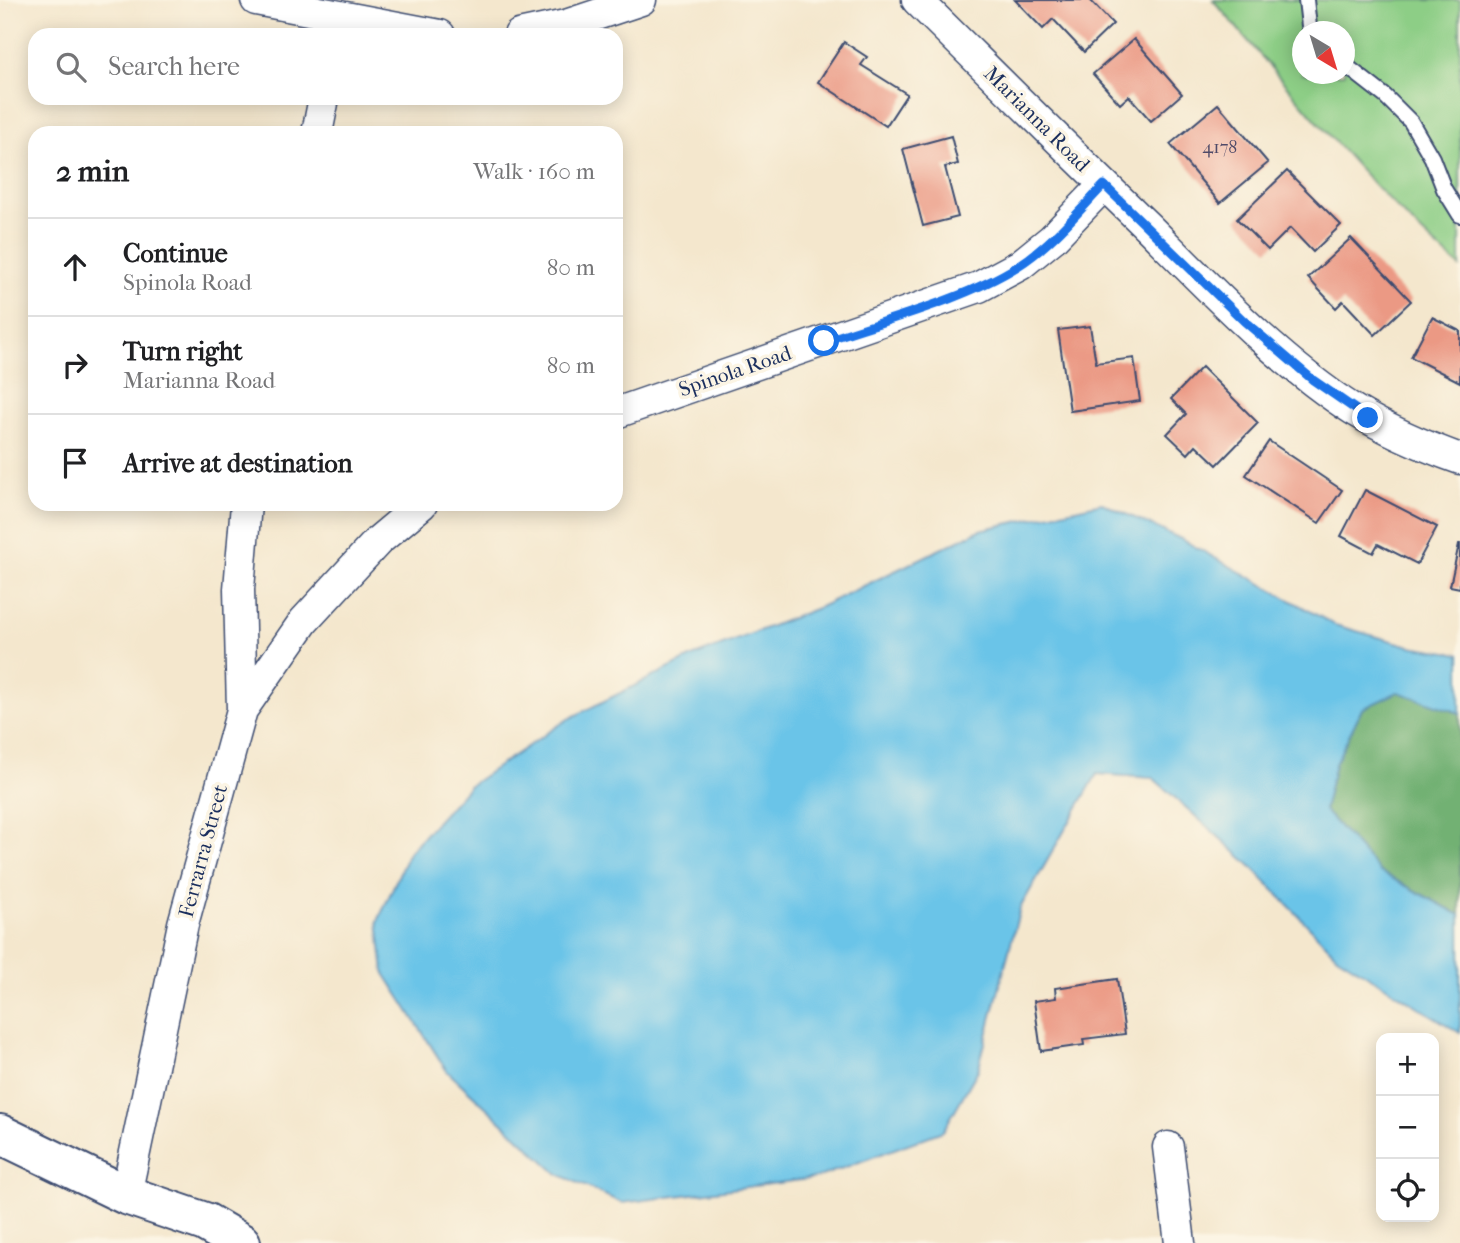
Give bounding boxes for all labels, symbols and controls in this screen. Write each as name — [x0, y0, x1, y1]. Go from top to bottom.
north arrow — [1292, 21, 1355, 84]
search box — [28, 28, 623, 105]
icon: search — [52, 48, 90, 86]
text: Search here — [108, 51, 240, 82]
street label: Marianna Road — [979, 61, 1095, 177]
house number: 4178 — [1203, 137, 1237, 158]
text: 2 min — [56, 154, 129, 189]
text: Walk · 160 m — [473, 158, 595, 185]
text: Continue — [123, 238, 228, 269]
icon: ahead — [56, 248, 94, 286]
text: 80 m — [547, 254, 595, 281]
text: Spinola Road — [123, 269, 252, 296]
route start — [808, 325, 839, 356]
text: Turn right — [123, 336, 243, 367]
street label: Spinola Road — [675, 340, 795, 402]
icon: right — [56, 346, 94, 384]
text: 80 m — [547, 352, 595, 379]
text: Marianna Road — [123, 367, 275, 394]
route end — [1352, 402, 1383, 433]
icon: arrive — [56, 444, 94, 482]
text: Arrive at destination — [123, 448, 353, 479]
street label: Ferrarra Street — [174, 781, 232, 920]
map controls — [1376, 1033, 1439, 1222]
button: + — [1376, 1033, 1439, 1096]
button: − — [1376, 1096, 1439, 1159]
button: locate — [1376, 1159, 1439, 1222]

